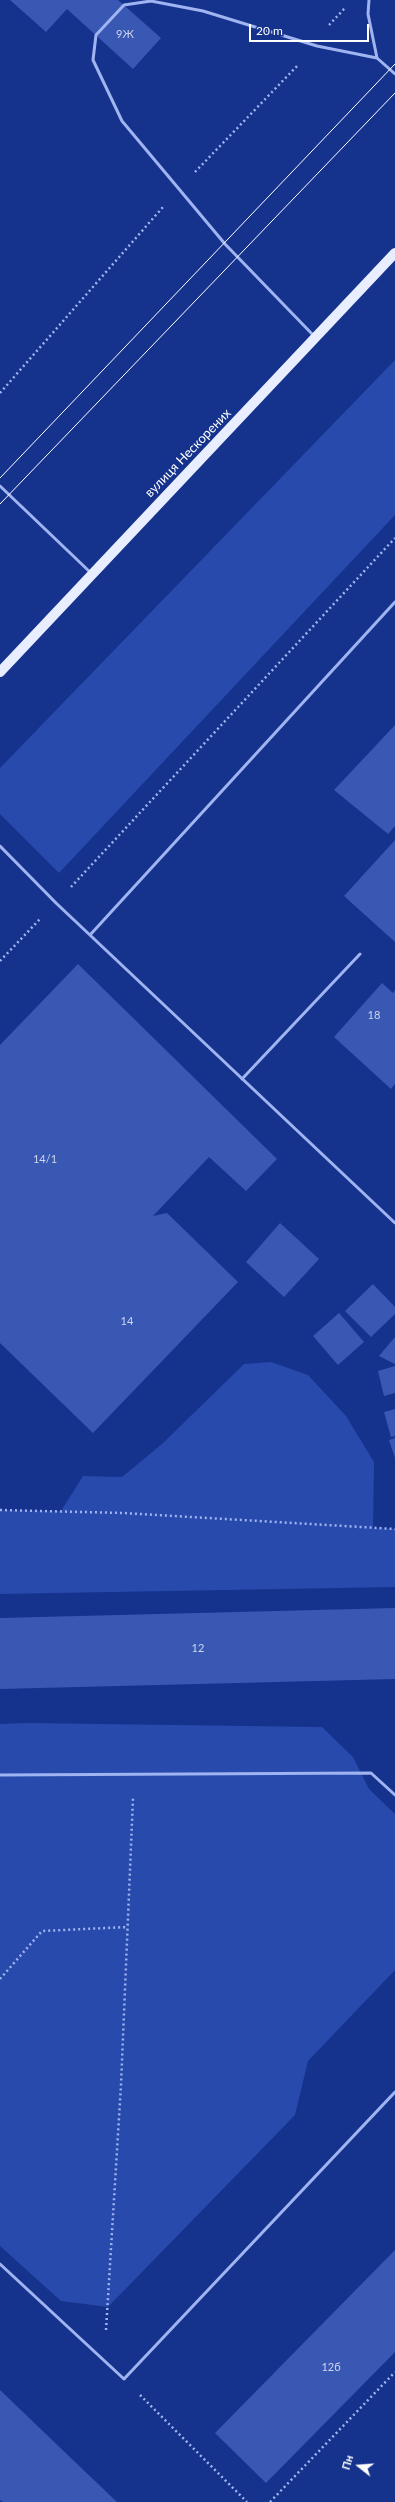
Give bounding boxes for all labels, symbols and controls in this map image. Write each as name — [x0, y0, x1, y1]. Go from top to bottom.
scale bar — [251, 16, 371, 42]
text: 20 m — [256, 23, 283, 38]
house number: 9Ж — [116, 27, 134, 41]
street label: вулиця Нескорених — [142, 405, 234, 501]
house number: 18 — [368, 1008, 380, 1022]
house number: 14/1 — [33, 1152, 57, 1166]
house number: 14 — [121, 1314, 133, 1328]
house number: 12 — [192, 1641, 204, 1655]
house number: 12б — [321, 2360, 341, 2374]
north arrow — [339, 2446, 379, 2486]
text: Пн — [339, 2454, 355, 2471]

